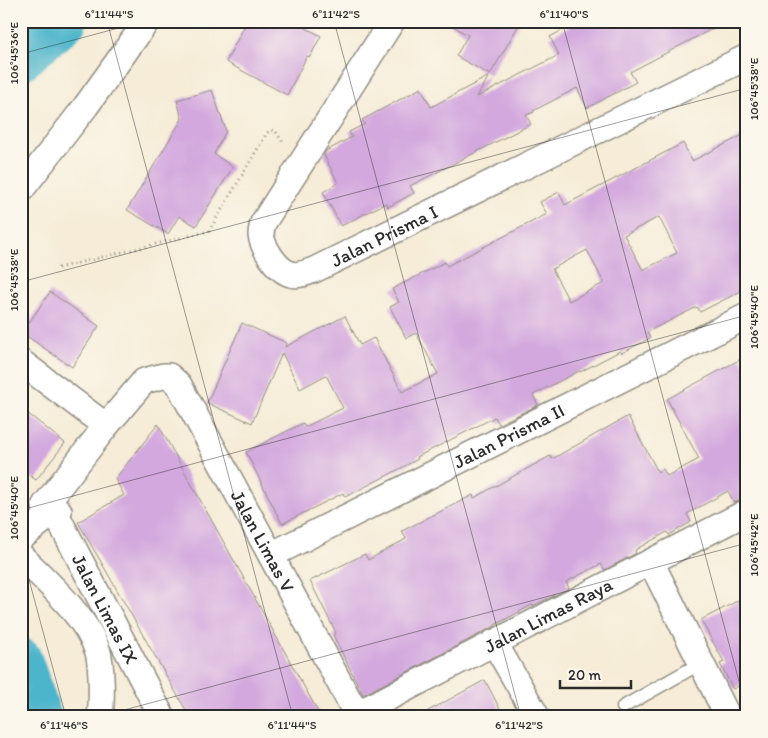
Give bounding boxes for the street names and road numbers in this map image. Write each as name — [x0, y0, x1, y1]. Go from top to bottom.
street label: Jalan Prisma I — [327, 199, 441, 271]
street label: Jalan Prisma II — [449, 398, 568, 473]
street label: Jalan Limas V — [226, 486, 300, 596]
street label: Jalan Limas IX — [67, 550, 143, 667]
street label: Jalan Limas Raya — [480, 572, 616, 658]

